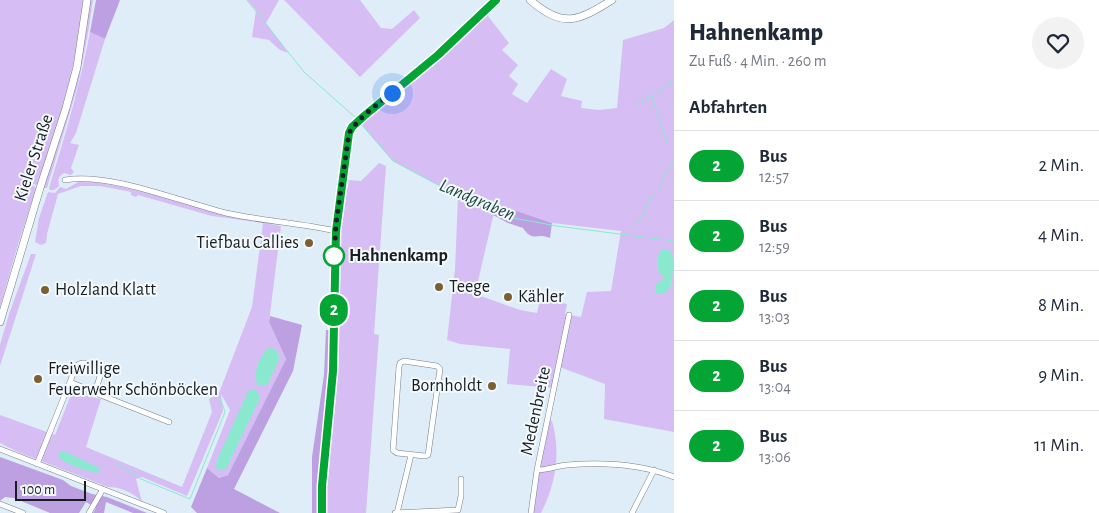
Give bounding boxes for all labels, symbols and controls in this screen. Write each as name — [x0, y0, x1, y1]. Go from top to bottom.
button: heart — [1032, 17, 1084, 69]
text: Hahnenkamp — [689, 21, 823, 45]
text: Zu Fuß · 4 Min. · 260 m — [689, 53, 827, 69]
your location — [380, 81, 405, 106]
text: Abfahrten — [689, 98, 767, 117]
street label: Kieler Straße — [11, 112, 57, 204]
text: Bus — [759, 147, 787, 166]
text: 2 Min. — [1038, 156, 1084, 175]
text: 2 — [712, 157, 721, 175]
text: 12:57 — [759, 169, 789, 185]
water label: Landgraben — [436, 176, 518, 224]
text: Bus — [759, 217, 787, 236]
text: 4 Min. — [1038, 226, 1084, 245]
text: 2 — [712, 227, 721, 245]
place label: Tiefbau Callies — [196, 234, 299, 252]
marker: Tiefbau Callies — [303, 237, 315, 249]
text: 12:59 — [759, 239, 790, 255]
marker: Hahnenkamp — [323, 245, 345, 267]
place label: Hahnenkamp — [349, 247, 448, 265]
place label: Teege — [449, 278, 490, 296]
place label: Holzland Klatt — [55, 281, 156, 299]
marker: Teege — [433, 281, 445, 293]
marker: Holzland Klatt — [39, 284, 51, 296]
text: Bus — [759, 287, 787, 306]
place label: Kähler — [518, 288, 564, 306]
marker: Kähler — [502, 291, 514, 303]
line badge: 2 — [318, 294, 350, 326]
text: 8 Min. — [1038, 296, 1084, 315]
text: 2 — [712, 297, 721, 315]
text: 2 — [330, 301, 338, 319]
text: 13:03 — [759, 309, 790, 325]
text: Bus — [759, 357, 787, 376]
place label: Freiwillige Feuerwehr Schönböcken — [48, 360, 218, 399]
street label: Medenbreite — [518, 365, 554, 457]
text: 9 Min. — [1038, 366, 1084, 385]
text: 2 — [712, 367, 721, 385]
marker: Freiwillige Feuerwehr Schönböcken — [32, 373, 44, 385]
place label: Bornholdt — [411, 377, 482, 395]
text: 13:04 — [759, 379, 791, 395]
marker: Bornholdt — [486, 380, 498, 392]
text: Bus — [759, 427, 787, 446]
text: 11 Min. — [1034, 436, 1084, 455]
text: 2 — [712, 437, 721, 455]
text: 13:06 — [759, 449, 791, 465]
scale bar — [15, 478, 86, 501]
text: 100 m — [22, 483, 55, 497]

